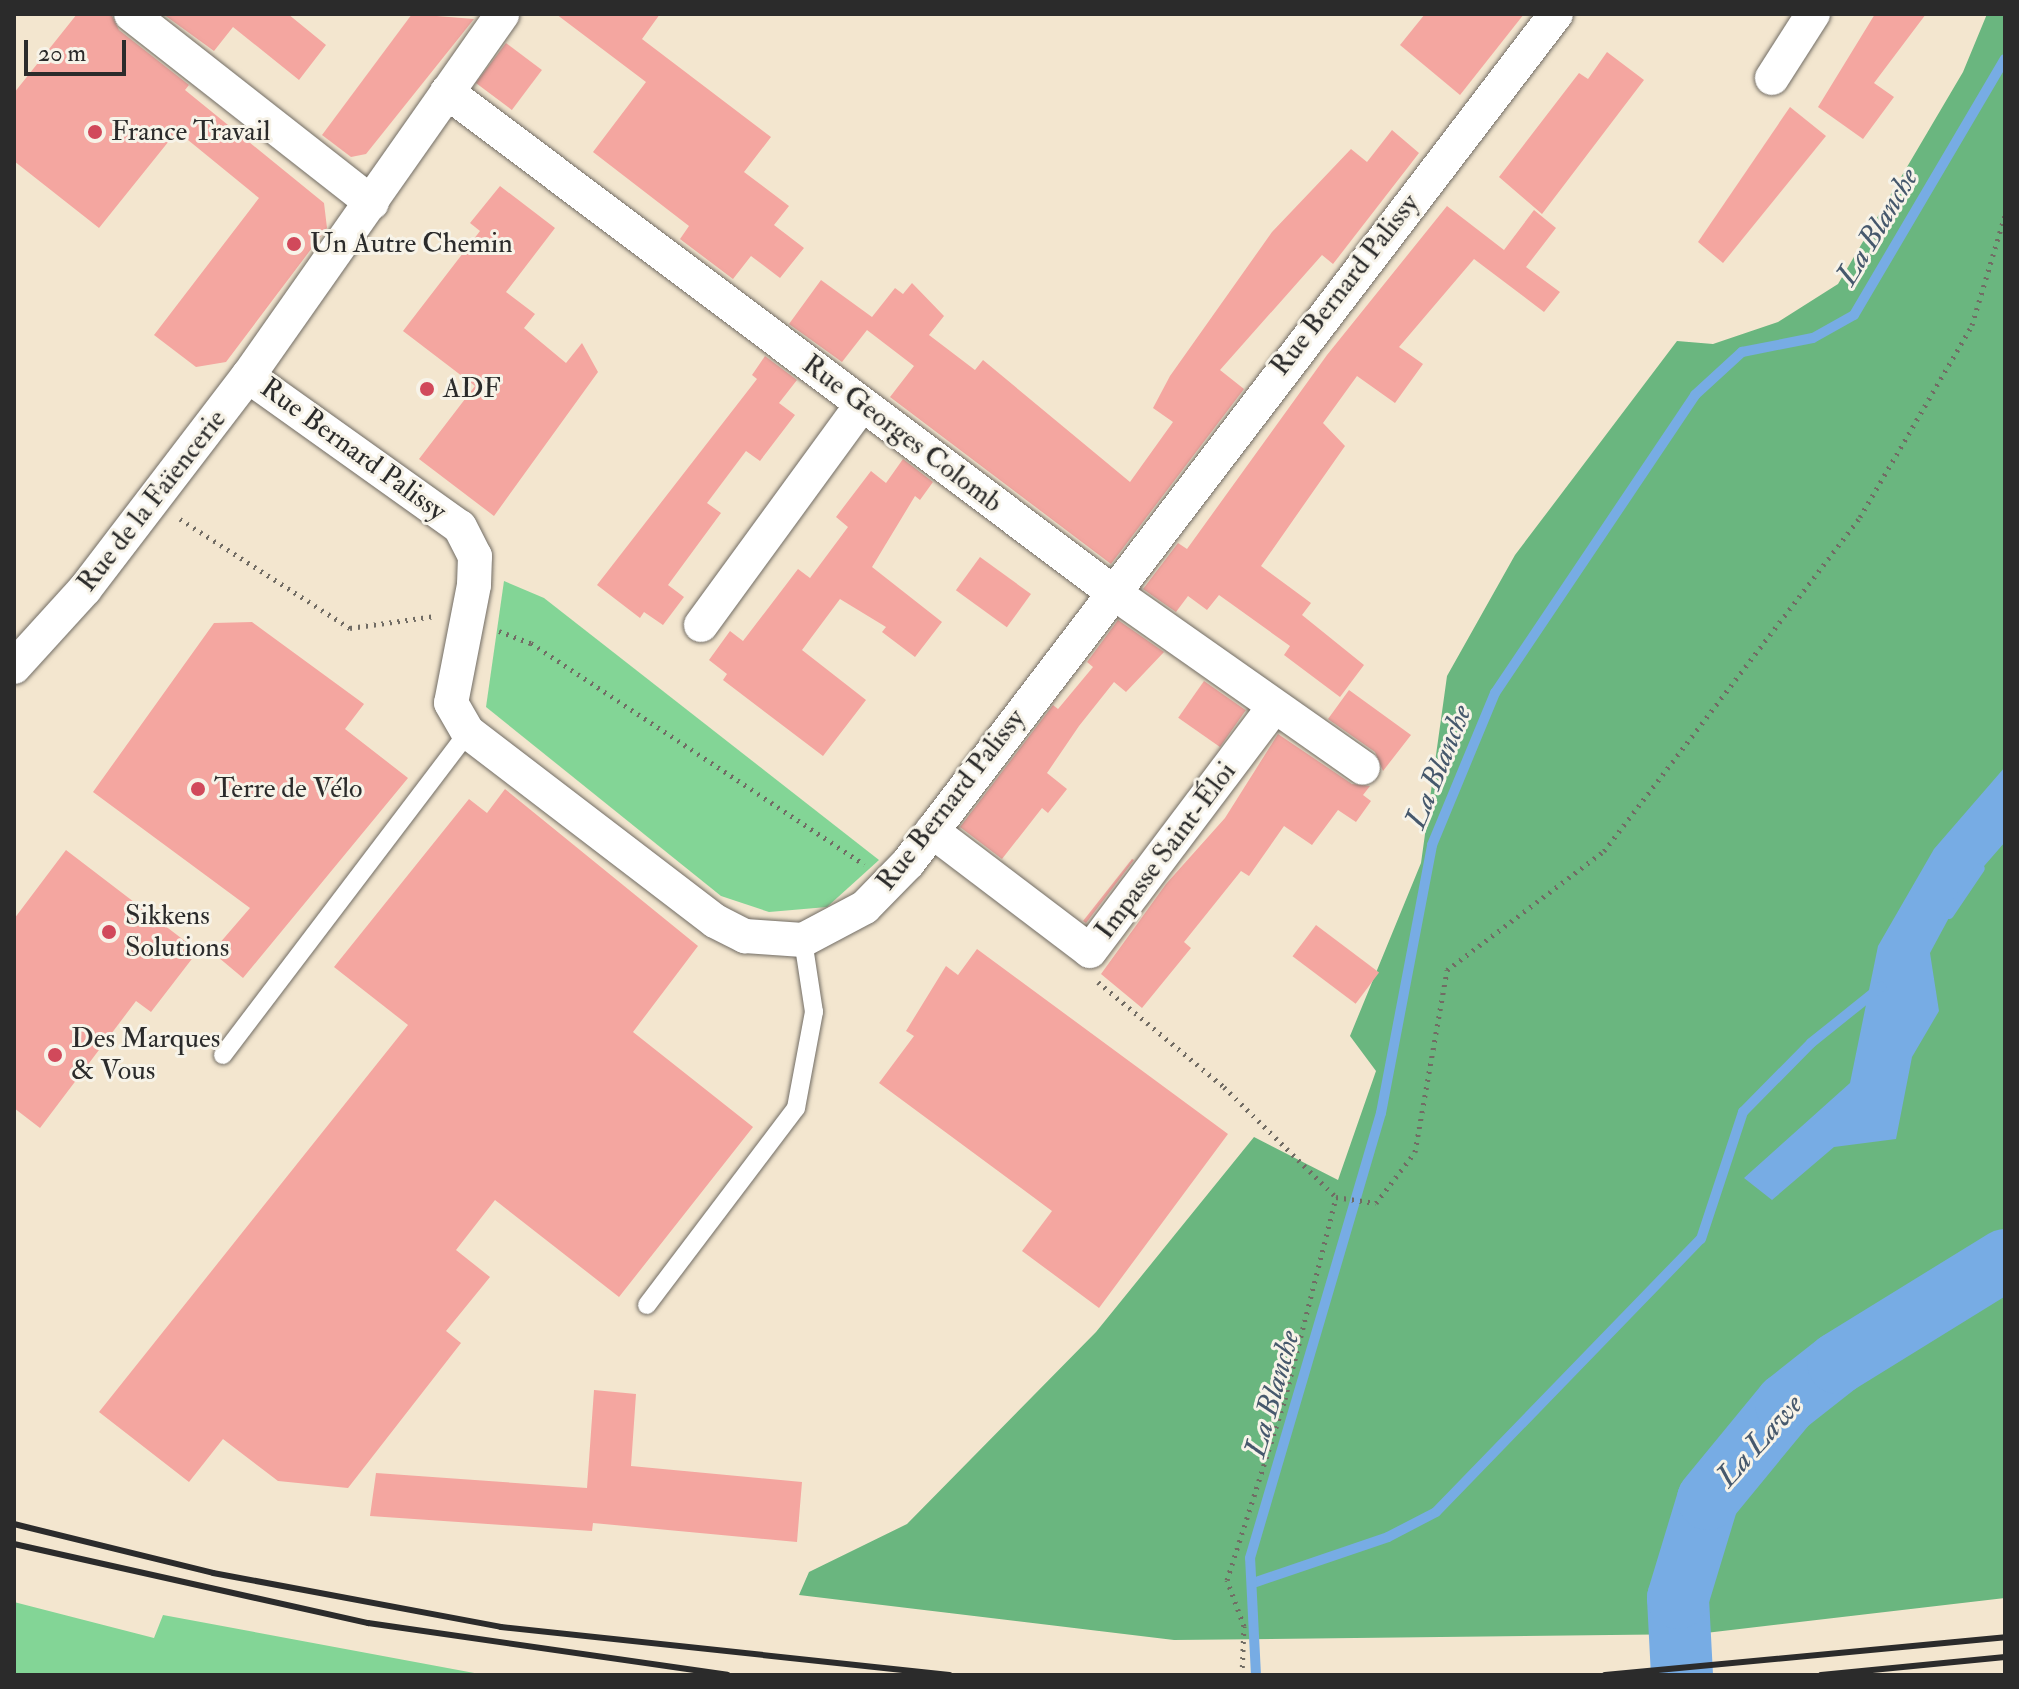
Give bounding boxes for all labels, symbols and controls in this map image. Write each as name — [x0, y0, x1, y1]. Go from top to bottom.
scale bar — [28, 24, 130, 74]
text: 20 m — [38, 38, 86, 69]
place label: France Travail — [111, 115, 270, 149]
marker: France Travail — [86, 123, 104, 141]
water label: La Blanche — [1829, 162, 1927, 292]
street label: Rue Bernard Palissy — [1264, 187, 1426, 383]
place label: Un Autre Chemin — [310, 227, 513, 261]
marker: Un Autre Chemin — [285, 235, 303, 253]
street label: Rue Georges Colomb — [795, 348, 1009, 520]
street label: Rue Bernard Palissy — [253, 371, 453, 529]
place label: ADF — [443, 372, 501, 406]
marker: ADF — [418, 380, 436, 398]
street label: Rue de la Faïencerie — [70, 403, 234, 599]
water label: La Blanche — [1398, 700, 1480, 834]
street label: Rue Bernard Palissy — [870, 702, 1032, 898]
street label: Impasse Saint-Éloi — [1088, 756, 1244, 946]
place label: Terre de Vélo — [214, 772, 362, 806]
marker: Terre de Vélo — [189, 780, 207, 798]
place label: Sikkens Solutions — [125, 899, 229, 965]
marker: Sikkens Solutions — [100, 923, 118, 941]
place label: Des Marques & Vous — [71, 1022, 220, 1088]
marker: Des Marques & Vous — [46, 1046, 64, 1064]
water label: La Blanche — [1238, 1327, 1308, 1461]
water label: La Lawe — [1709, 1387, 1811, 1495]

